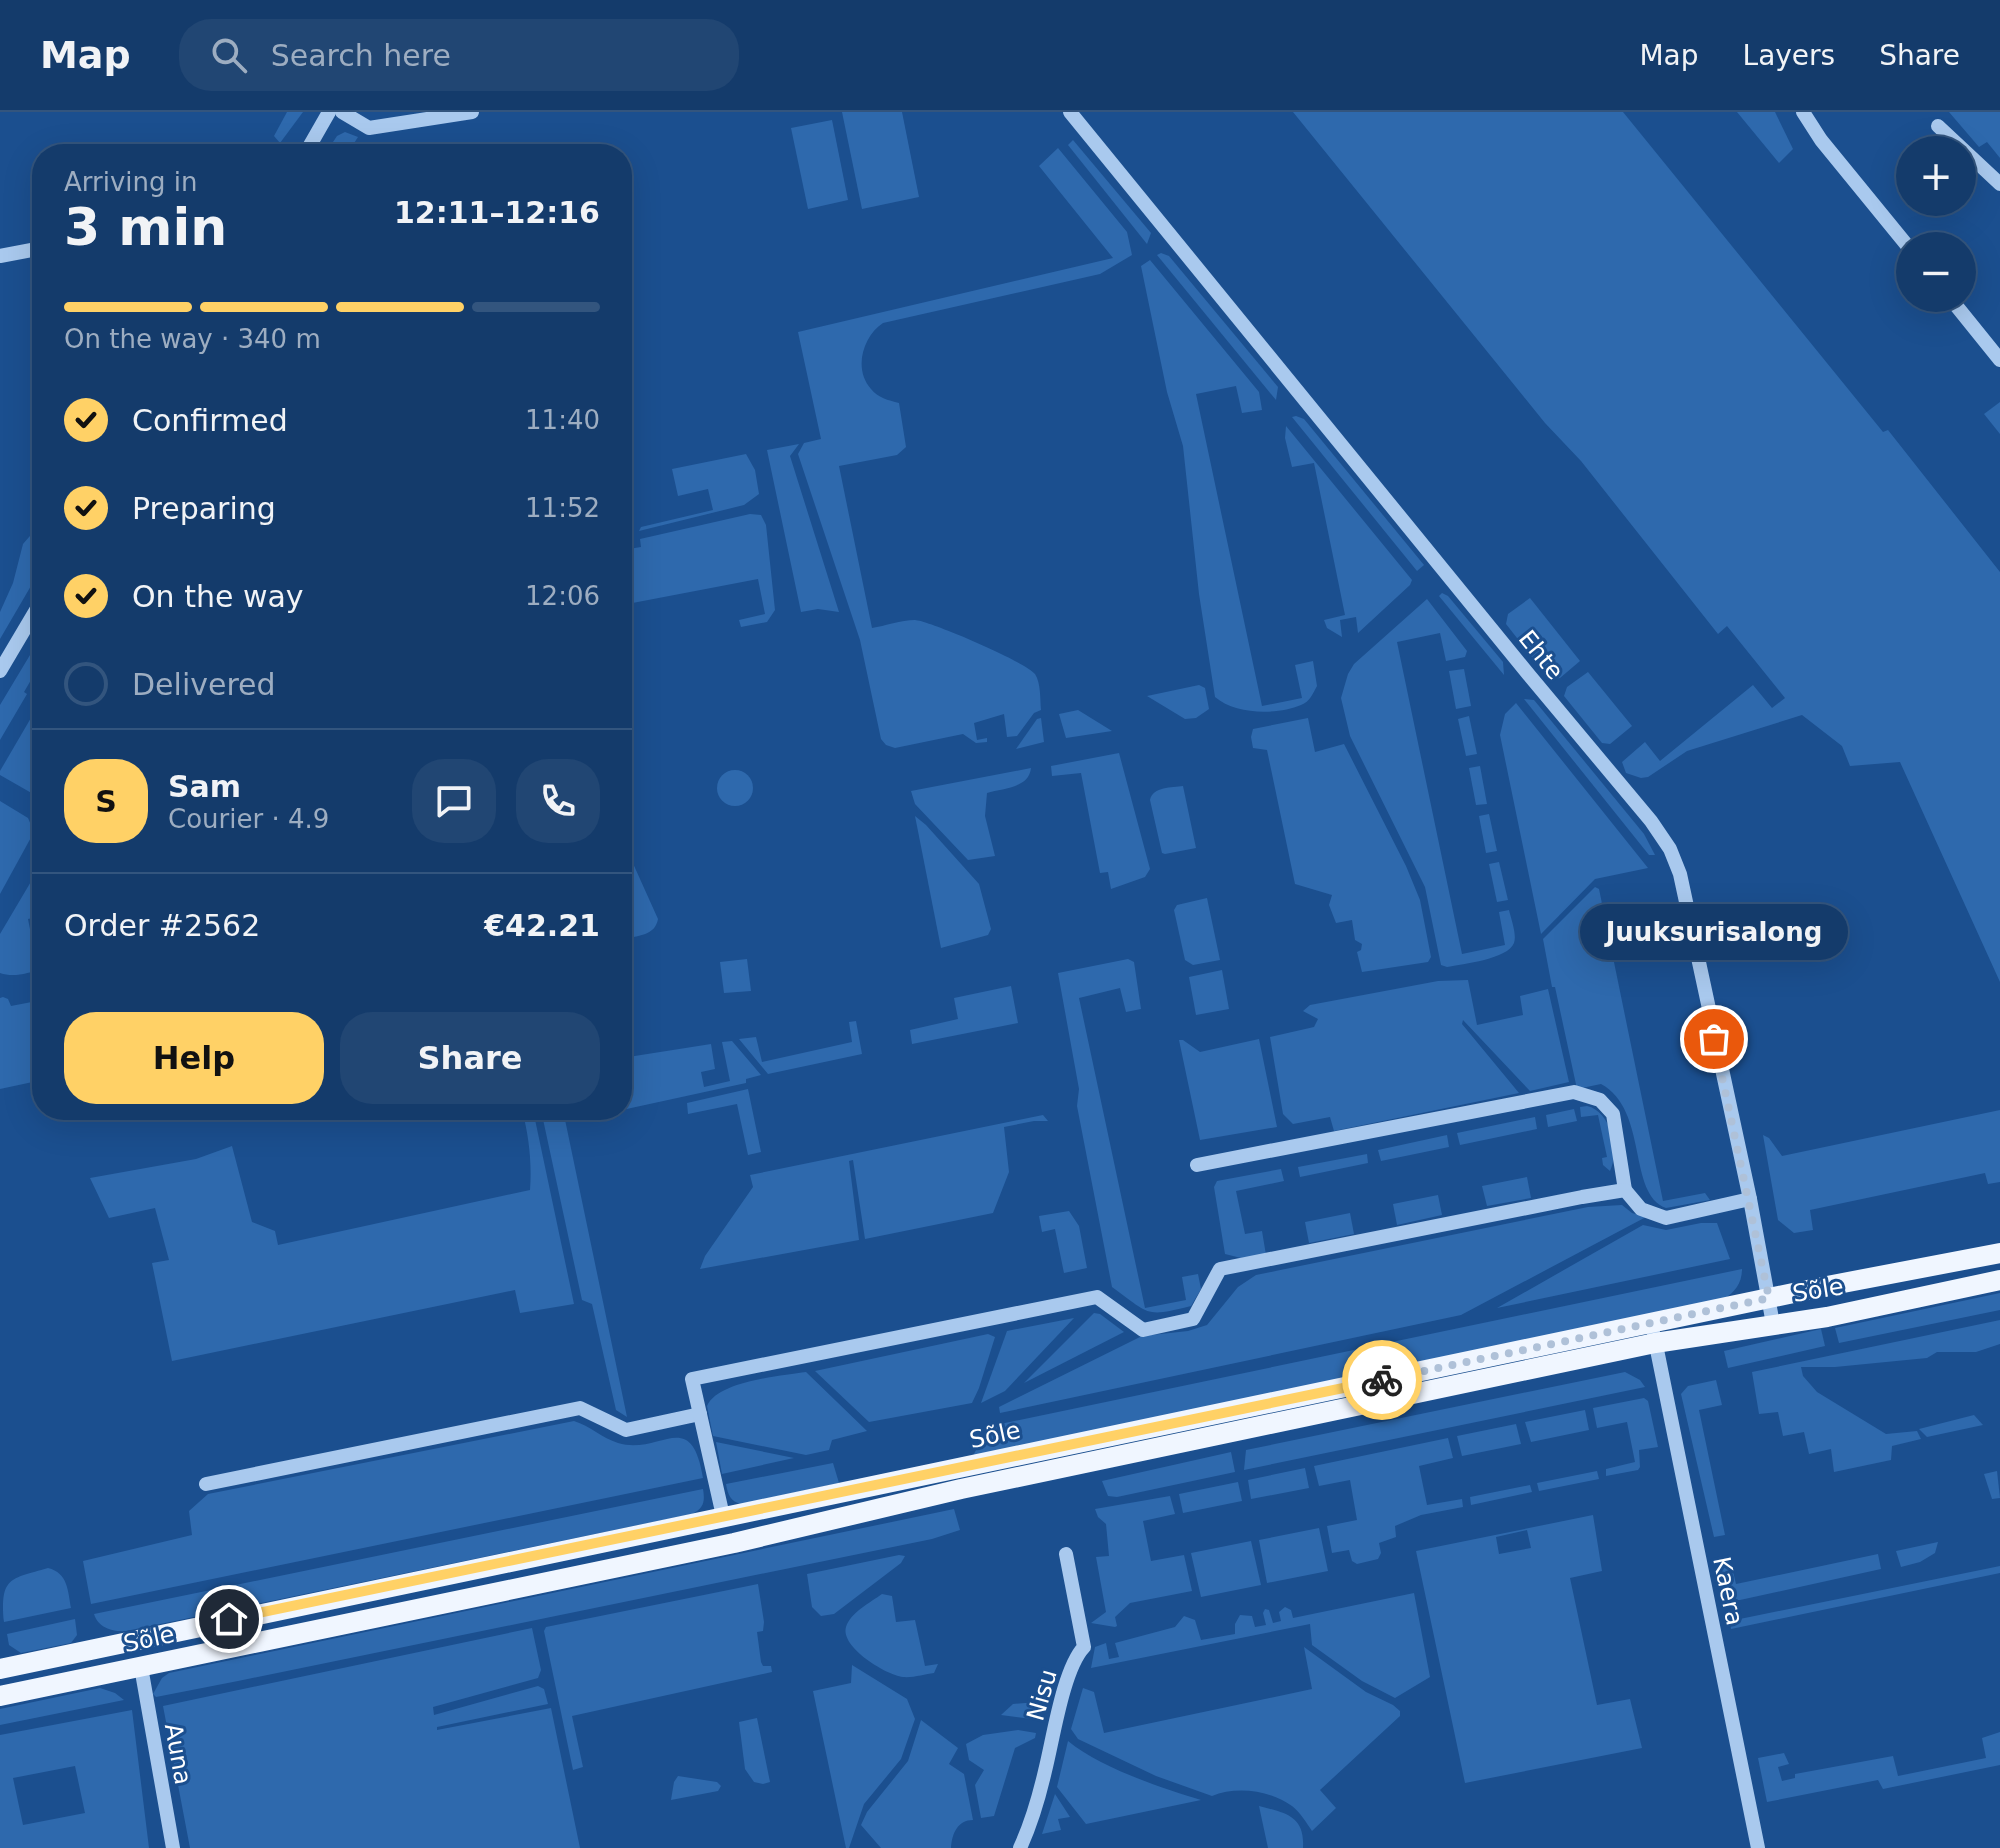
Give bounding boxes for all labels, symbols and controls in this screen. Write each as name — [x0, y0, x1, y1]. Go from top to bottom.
search box — [179, 19, 739, 91]
text: Map — [40, 33, 131, 77]
icon: search — [207, 33, 251, 77]
text: Search here — [271, 38, 451, 73]
text: Map — [1639, 39, 1699, 72]
text: Layers — [1743, 39, 1835, 72]
text: Share — [1879, 39, 1960, 72]
map controls — [1896, 136, 1976, 312]
button: + — [1896, 136, 1976, 216]
text: Arriving in — [64, 167, 198, 197]
text: 12:11–12:16 — [394, 195, 600, 230]
text: 3 min — [64, 197, 227, 257]
button: − — [1896, 232, 1976, 312]
text: On the way · 340 m — [64, 324, 321, 354]
icon: check — [64, 398, 108, 442]
text: Confirmed — [132, 403, 288, 438]
text: 11:40 — [525, 405, 600, 435]
icon: check — [64, 486, 108, 530]
text: Preparing — [132, 491, 276, 526]
text: 11:52 — [525, 493, 600, 523]
icon: check — [64, 574, 108, 618]
text: On the way — [132, 579, 304, 614]
text: 12:06 — [525, 581, 600, 611]
street label: Ehte — [1513, 625, 1569, 685]
text: Delivered — [132, 667, 276, 702]
button: chat — [412, 759, 496, 843]
button: phone — [516, 759, 600, 843]
text: Sam — [168, 769, 241, 804]
text: S — [95, 784, 117, 819]
text: Courier · 4.9 — [168, 804, 329, 834]
callout: Juuksurisalong — [1580, 903, 1848, 959]
text: Order #2562 — [64, 908, 260, 943]
text: €42.21 — [484, 908, 600, 943]
text: Juuksurisalong — [1606, 917, 1822, 947]
pin — [1680, 1005, 1748, 1073]
button: Help — [64, 1012, 324, 1104]
button: Share — [340, 1012, 600, 1104]
icon: bag — [1692, 1017, 1736, 1061]
street label: Sõle — [1790, 1272, 1846, 1308]
courier — [1342, 1340, 1422, 1420]
icon: bike — [1360, 1358, 1404, 1402]
street label: Sõle — [967, 1416, 1023, 1454]
street label: Kaera — [1707, 1554, 1749, 1628]
pin — [195, 1585, 263, 1653]
icon: home — [207, 1597, 251, 1641]
street label: Sõle — [121, 1620, 177, 1658]
street label: Nisu — [1021, 1666, 1063, 1724]
street label: Auna — [159, 1721, 197, 1787]

